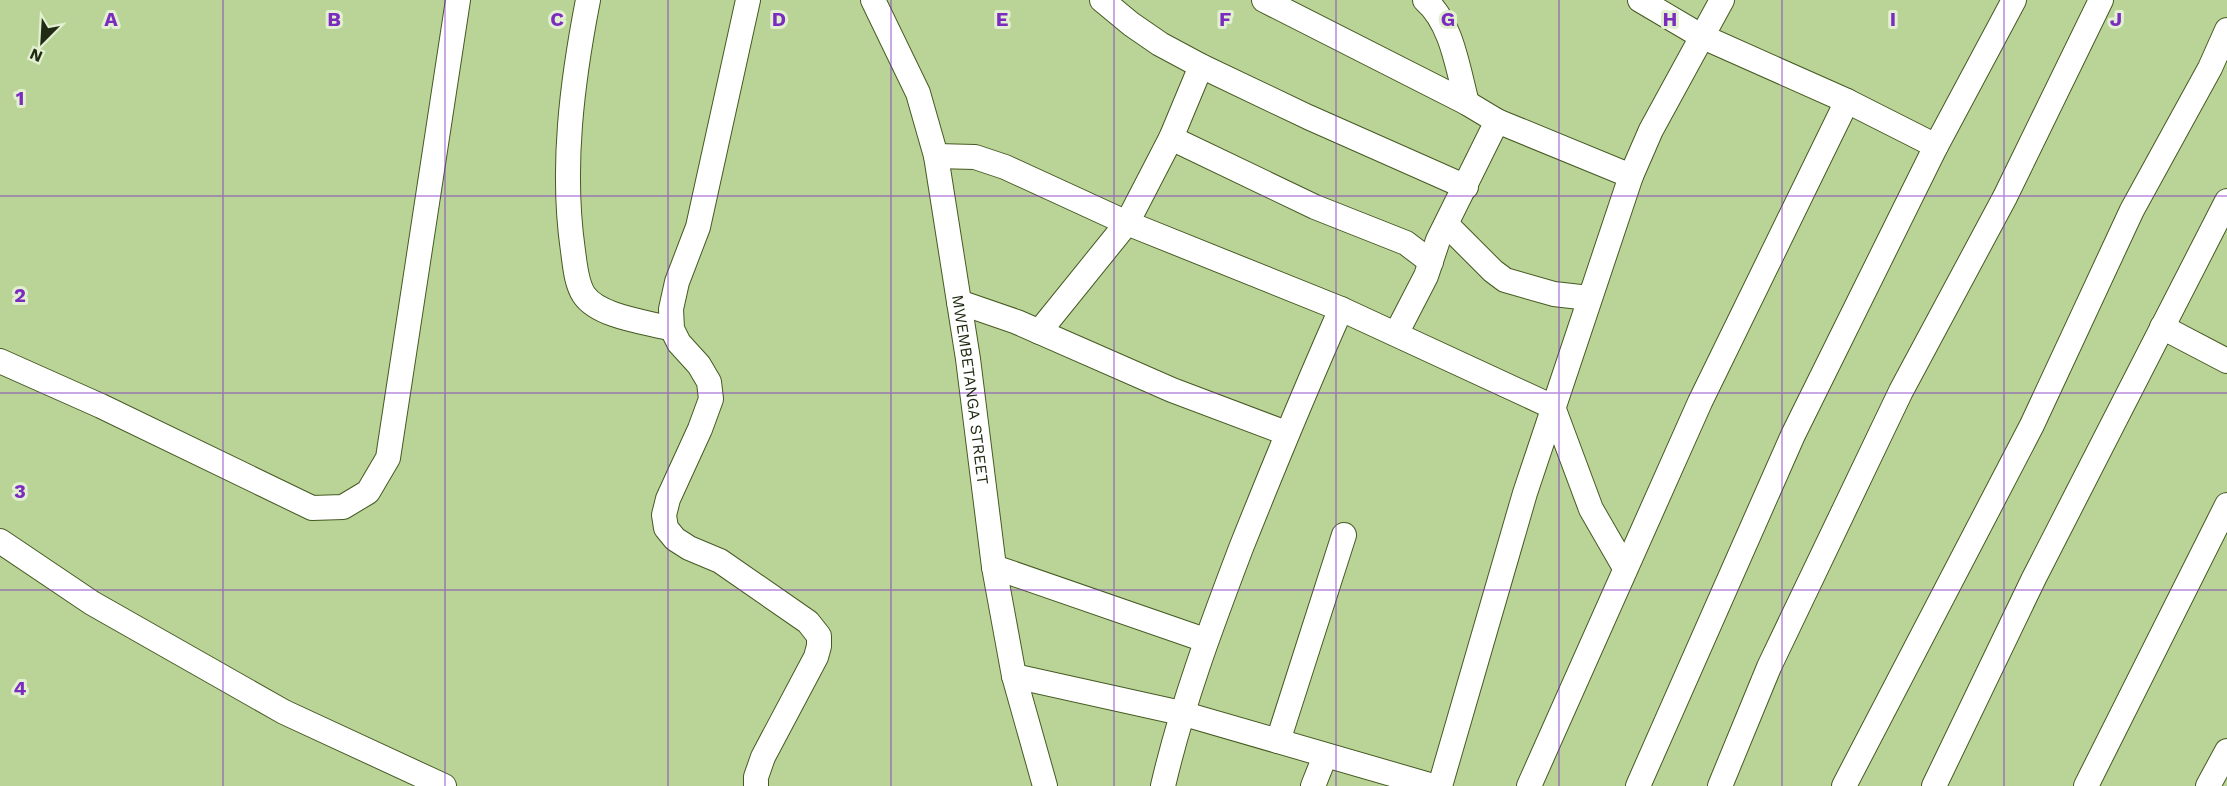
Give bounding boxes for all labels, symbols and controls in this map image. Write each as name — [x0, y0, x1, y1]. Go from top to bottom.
text: A — [104, 7, 118, 31]
text: B — [327, 7, 341, 31]
text: C — [550, 7, 564, 31]
text: D — [772, 7, 786, 31]
text: E — [996, 7, 1008, 31]
text: F — [1219, 7, 1231, 31]
text: G — [1441, 7, 1455, 31]
text: H — [1663, 7, 1677, 31]
text: I — [1890, 7, 1896, 31]
text: J — [2110, 7, 2122, 31]
north arrow — [12, 12, 72, 72]
text: N — [27, 44, 45, 66]
text: 1 — [16, 86, 24, 110]
text: 2 — [14, 283, 26, 307]
street label: MWEMBETANGA STREET — [948, 293, 993, 486]
text: 3 — [14, 479, 26, 503]
text: 4 — [14, 676, 27, 700]

